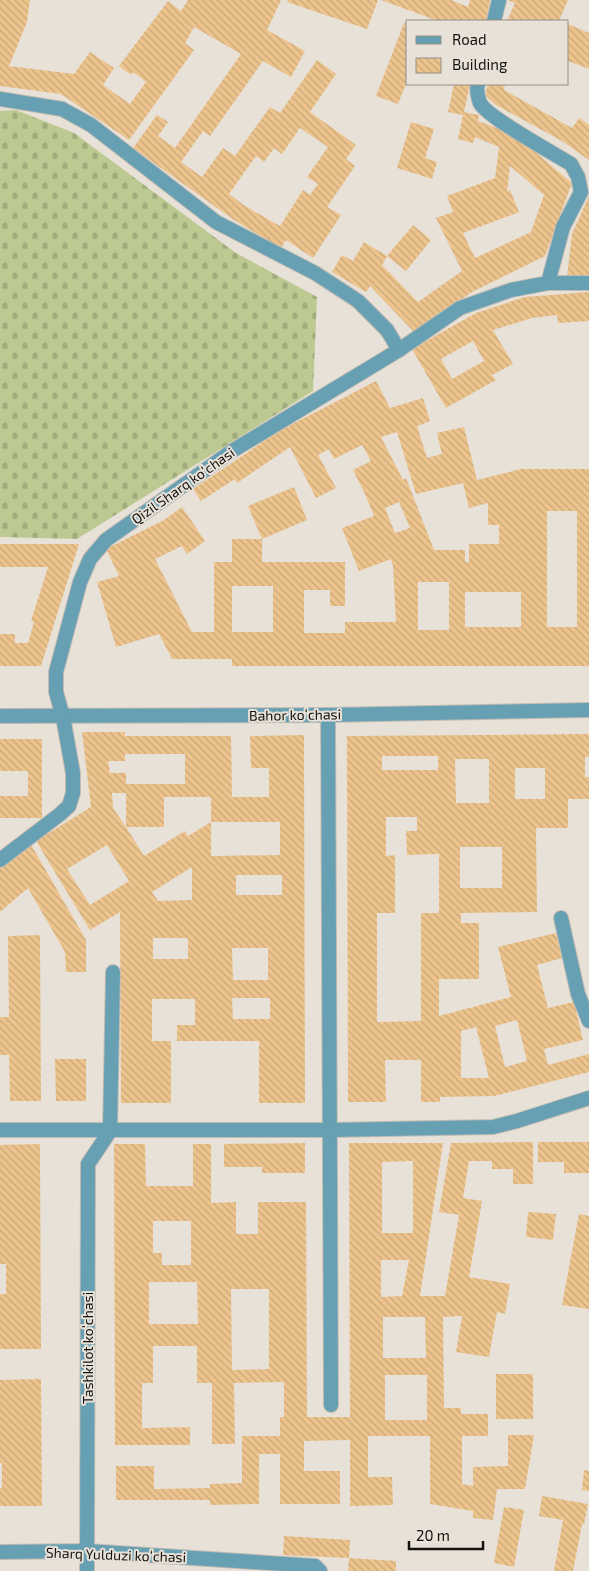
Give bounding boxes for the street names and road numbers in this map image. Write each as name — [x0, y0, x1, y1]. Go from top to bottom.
street label: Qizil Sharq koʻchasi — [128, 444, 238, 528]
street label: Bahor koʻchasi — [249, 705, 341, 724]
street label: Tashkilot koʻchasi — [79, 1292, 96, 1404]
street label: Sharq Yulduzi koʻchasi — [46, 1544, 186, 1565]

